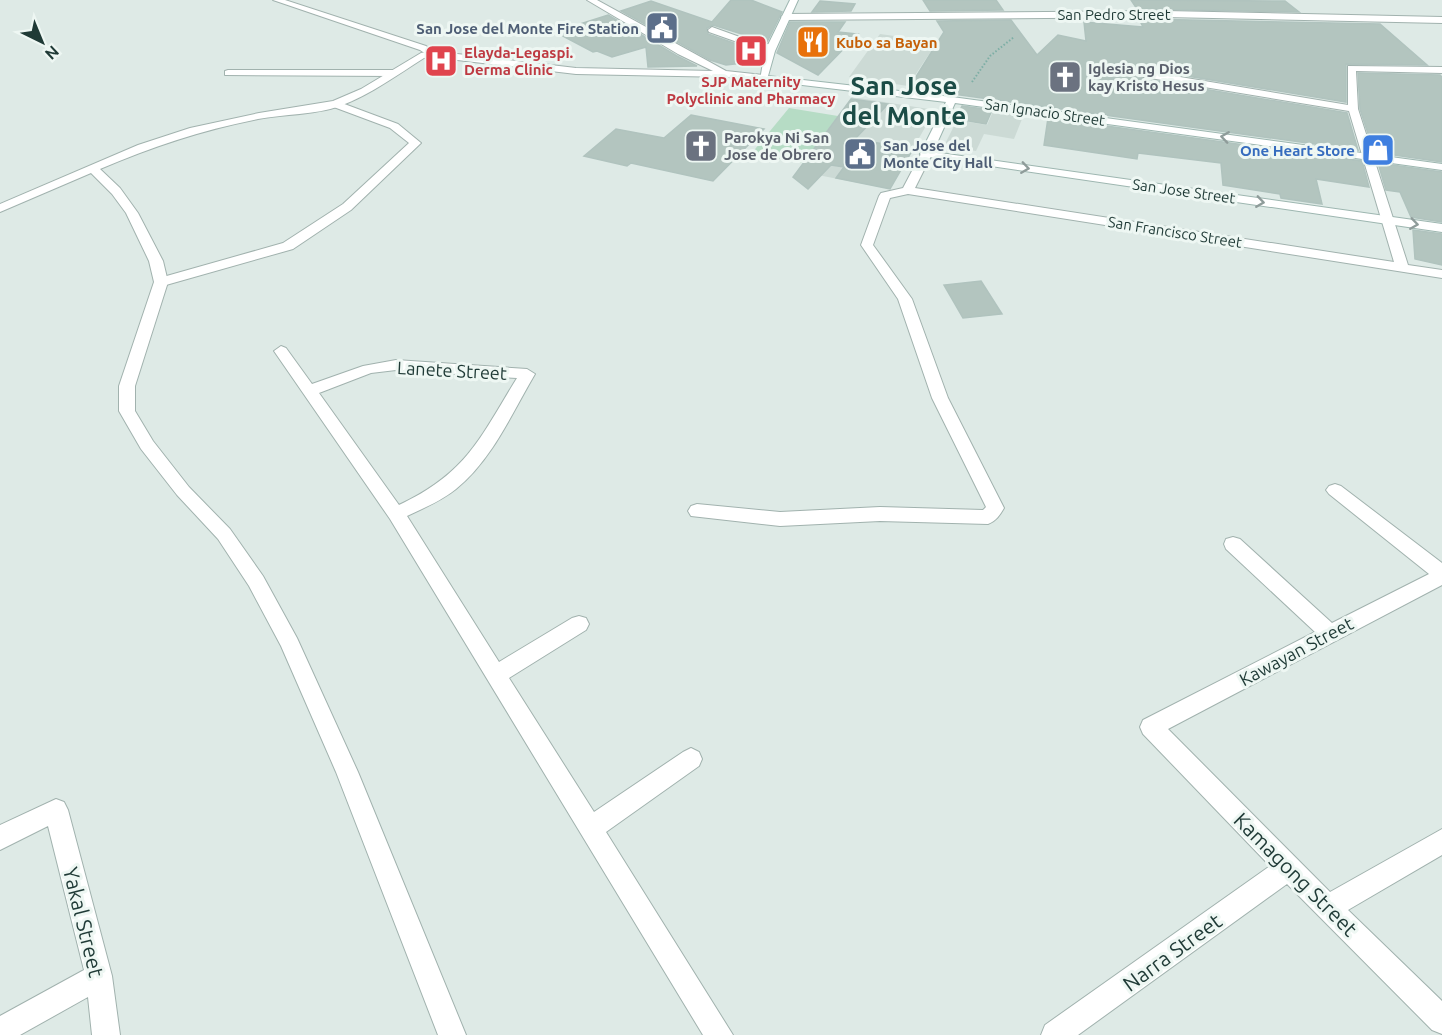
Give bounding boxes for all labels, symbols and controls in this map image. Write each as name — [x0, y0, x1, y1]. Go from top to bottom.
street label: San Pedro Street — [1057, 6, 1171, 23]
public building icon: San Jose del Monte Fire Station — [644, 10, 680, 46]
north arrow — [12, 12, 72, 72]
place label: San Jose del Monte Fire Station — [416, 20, 639, 37]
restaurant icon: Kubo sa Bayan — [795, 24, 831, 60]
hospital icon: SJP Maternity Polyclinic and Pharmacy — [733, 33, 769, 69]
place label: Kubo sa Bayan — [836, 34, 937, 51]
text: N — [42, 42, 63, 64]
hospital icon: Elayda-Legaspi. Derma Clinic — [423, 43, 459, 79]
place label: Elayda-Legaspi. Derma Clinic — [464, 44, 574, 78]
church icon: Iglesia ng Dios kay Kristo Hesus — [1047, 59, 1083, 95]
place label: Iglesia ng Dios kay Kristo Hesus — [1088, 60, 1204, 94]
district label: San Jose del Monte — [842, 71, 966, 130]
place label: SJP Maternity Polyclinic and Pharmacy — [666, 73, 836, 107]
street label: San Ignacio Street — [984, 95, 1106, 129]
church icon: Parokya Ni San Jose de Obrero — [683, 128, 719, 164]
place label: Parokya Ni San Jose de Obrero — [724, 129, 832, 163]
one-way arrow — [1220, 131, 1229, 144]
shop icon: One Heart Store — [1360, 132, 1396, 168]
public building icon: San Jose del Monte City Hall — [842, 136, 878, 172]
place label: San Jose del Monte City Hall — [883, 137, 993, 171]
place label: One Heart Store — [1240, 142, 1355, 159]
one-way arrow — [1020, 162, 1030, 174]
street label: San Jose Street — [1131, 175, 1237, 207]
one-way arrow — [1255, 196, 1264, 208]
street label: San Francisco Street — [1107, 213, 1243, 251]
one-way arrow — [1409, 218, 1418, 230]
street label: Lanete Street — [397, 357, 507, 383]
street label: Kawayan Street — [1236, 613, 1356, 689]
street label: Kamagong Street — [1229, 807, 1363, 941]
street label: Yakal Street — [59, 864, 109, 980]
street label: Narra Street — [1118, 908, 1226, 996]

